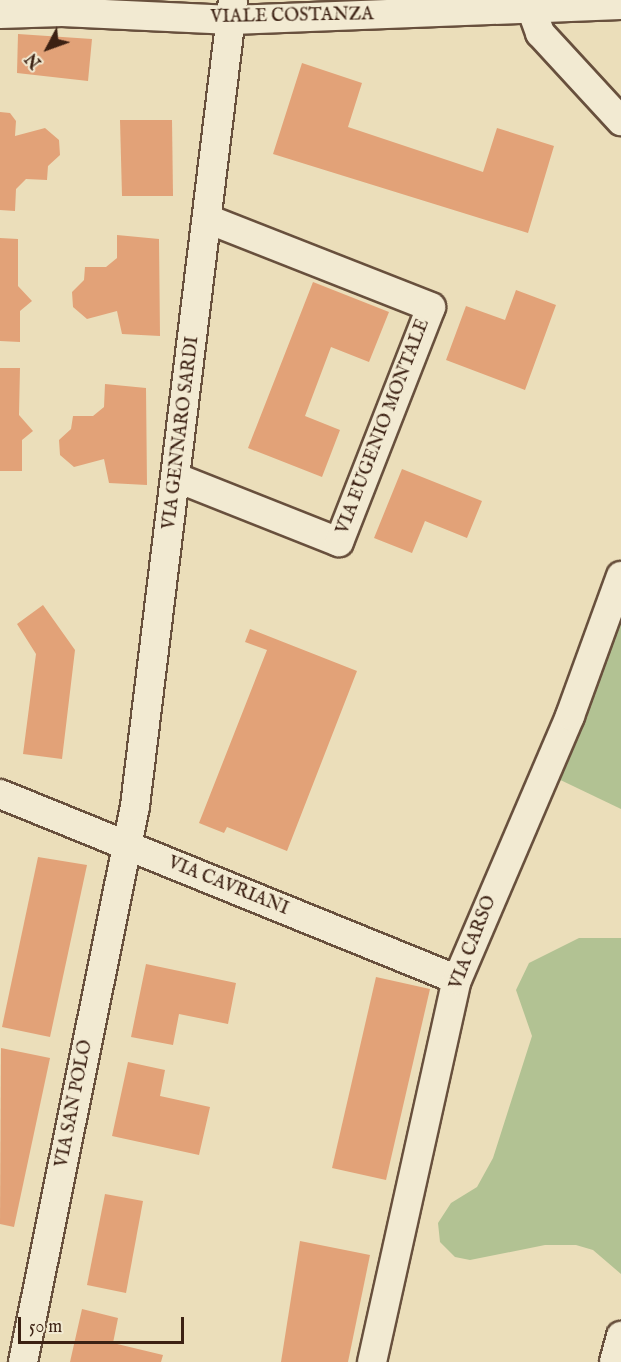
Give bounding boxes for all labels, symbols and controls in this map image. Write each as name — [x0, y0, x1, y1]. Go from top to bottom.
street label: VIALE COSTANZA — [210, 5, 374, 29]
north arrow — [18, 18, 78, 78]
text: N — [22, 48, 47, 72]
street label: VIA EUGENIO MONTALE — [333, 316, 435, 538]
street label: VIA GENNARO SARDI — [159, 335, 205, 531]
street label: VIA CAVRIANI — [164, 853, 292, 921]
street label: VIA CARSO — [446, 893, 502, 993]
street label: VIA SAN POLO — [52, 1038, 98, 1170]
scale bar — [21, 1305, 188, 1343]
text: 50 m — [29, 1316, 62, 1339]

